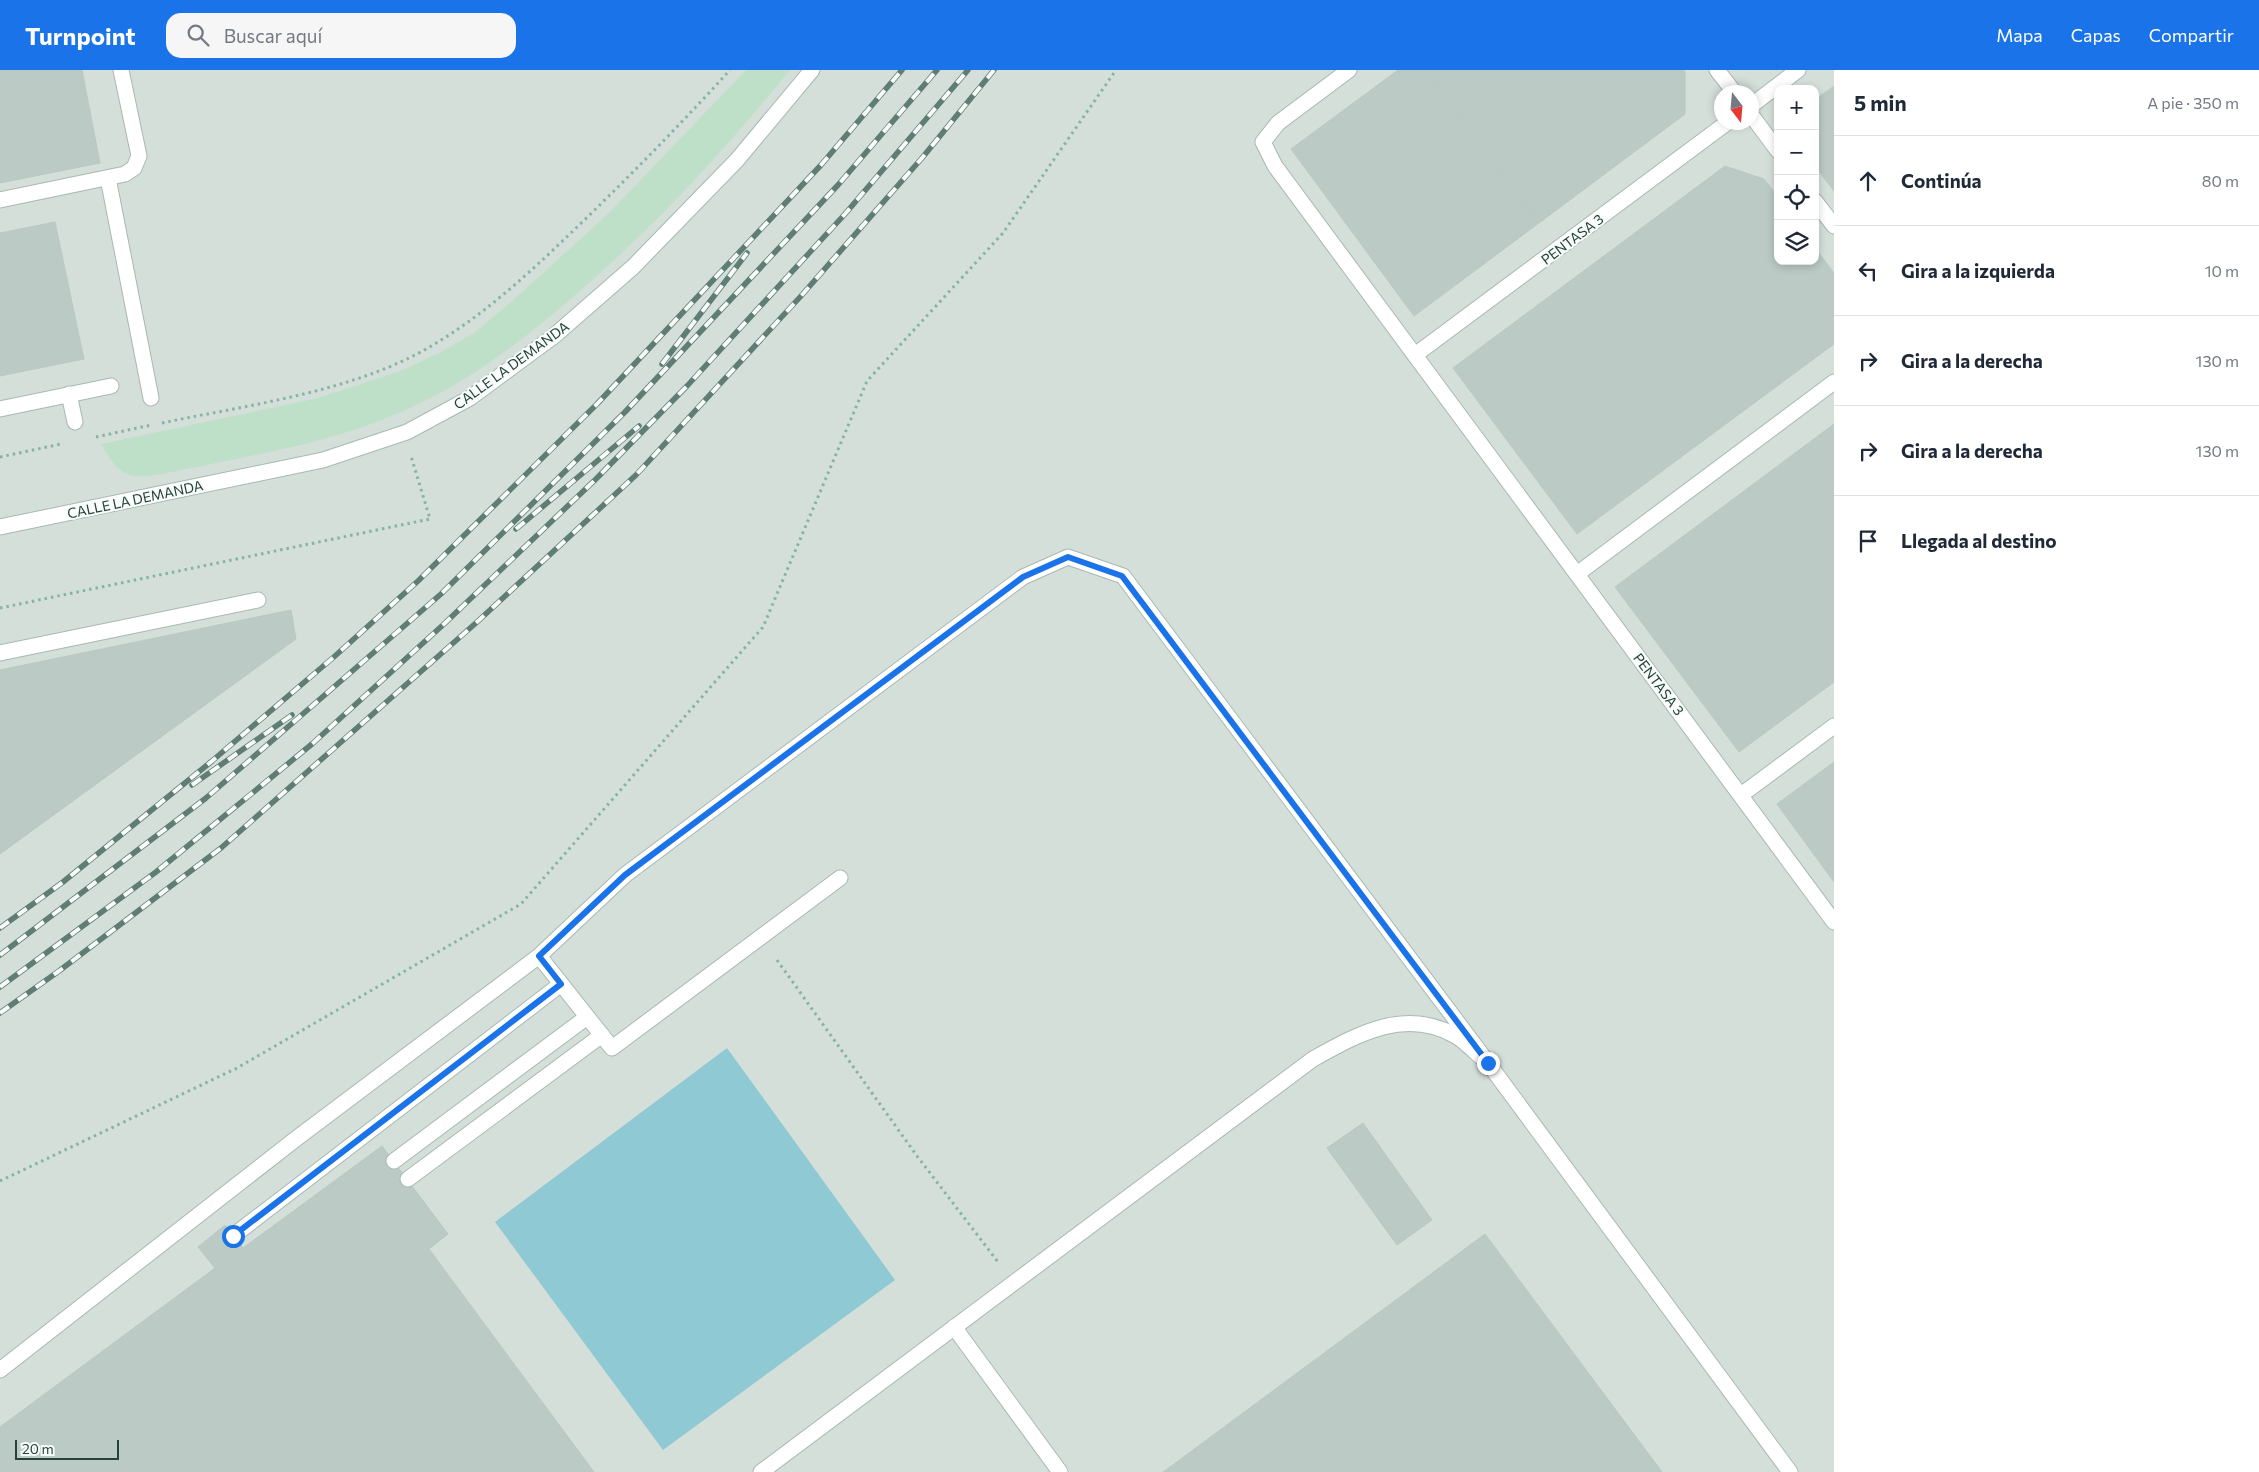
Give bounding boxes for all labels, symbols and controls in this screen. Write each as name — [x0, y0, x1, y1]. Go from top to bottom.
search box — [166, 13, 516, 58]
text: Turnpoint — [25, 21, 136, 50]
icon: search — [184, 21, 212, 49]
text: Buscar aquí — [224, 24, 322, 47]
text: Mapa — [1996, 24, 2043, 46]
text: Capas — [2071, 24, 2121, 46]
text: Compartir — [2149, 24, 2234, 46]
north arrow — [1714, 85, 1759, 130]
map controls — [1774, 85, 1819, 265]
button: + — [1774, 85, 1819, 130]
text: 5 min — [1854, 90, 1907, 115]
text: A pie · 350 m — [2147, 93, 2239, 112]
button: − — [1774, 130, 1819, 175]
icon: ahead — [1854, 167, 1882, 195]
text: Continúa — [1901, 169, 1982, 192]
text: 80 m — [2202, 171, 2239, 190]
button: locate — [1774, 175, 1819, 220]
street label: PENTASA 3 — [1537, 210, 1607, 268]
button: layers — [1774, 220, 1819, 265]
icon: left — [1854, 257, 1882, 285]
text: Gira a la izquierda — [1901, 259, 2055, 282]
text: 10 m — [2205, 261, 2239, 280]
street label: CALLE LA DEMANDA — [450, 317, 572, 413]
icon: right — [1854, 347, 1882, 375]
text: Gira a la derecha — [1901, 349, 2043, 372]
text: 130 m — [2196, 351, 2239, 370]
icon: right — [1854, 437, 1882, 465]
text: Gira a la derecha — [1901, 439, 2043, 462]
text: 130 m — [2196, 441, 2239, 460]
street label: CALLE LA DEMANDA — [66, 476, 205, 522]
icon: arrive — [1854, 527, 1882, 555]
text: Llegada al destino — [1901, 529, 2057, 552]
street label: PENTASA 3 — [1630, 649, 1688, 719]
route end — [1477, 1052, 1500, 1075]
route start — [222, 1225, 245, 1248]
scale bar — [15, 1437, 119, 1460]
text: 20 m — [22, 1440, 54, 1457]

